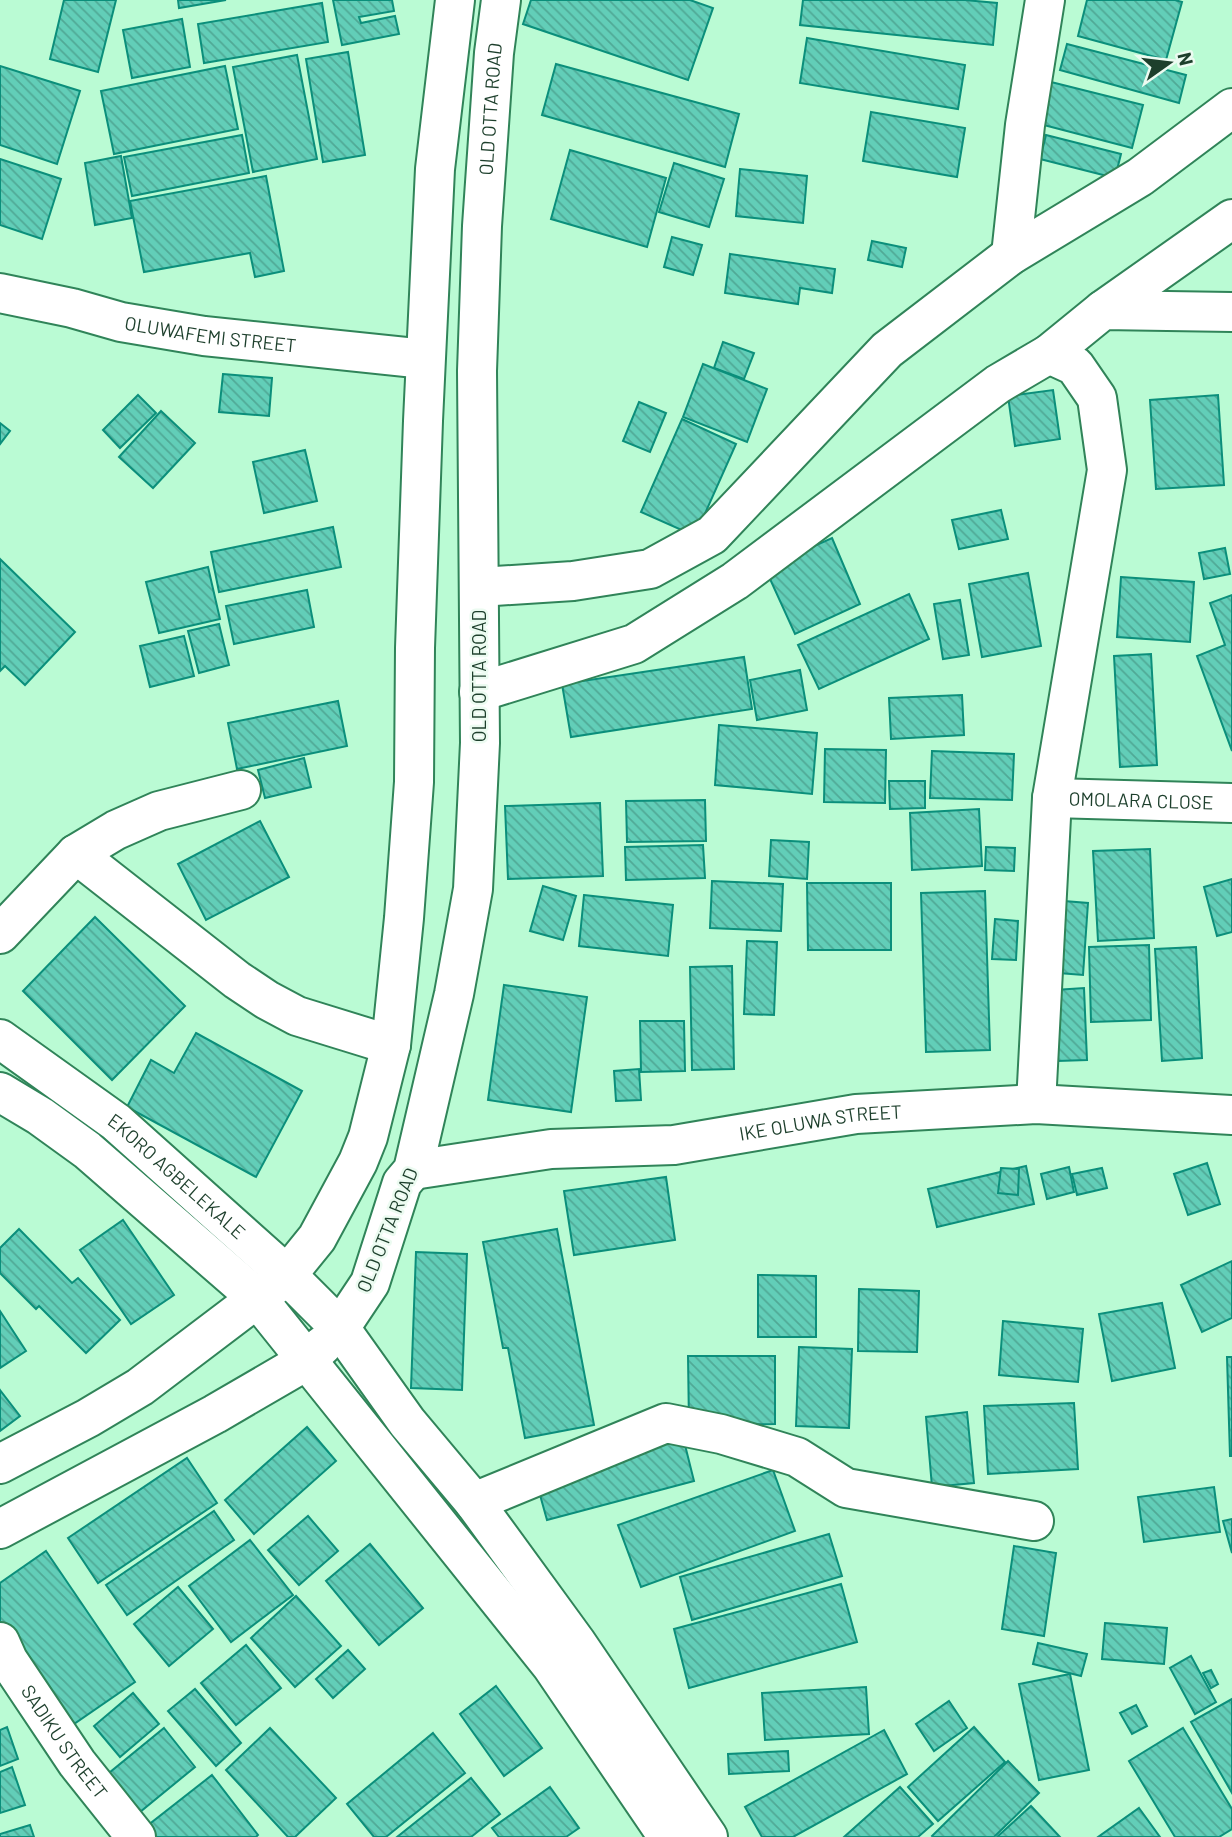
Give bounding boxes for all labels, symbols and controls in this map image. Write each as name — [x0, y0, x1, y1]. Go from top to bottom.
north arrow — [1134, 28, 1204, 98]
street label: OLD OTTA ROAD — [474, 41, 506, 176]
text: N — [1173, 50, 1199, 68]
street label: OLUWAFEMI STREET — [123, 311, 298, 357]
street label: OLD OTTA ROAD — [467, 610, 490, 742]
street label: OMOLARA CLOSE — [1068, 786, 1214, 813]
street label: IKE OLUWA STREET — [737, 1099, 902, 1145]
street label: EKORO AGBELEKALE — [104, 1108, 250, 1243]
street label: OLD OTTA ROAD — [351, 1164, 422, 1296]
street label: SADIKU STREET — [17, 1680, 113, 1803]

